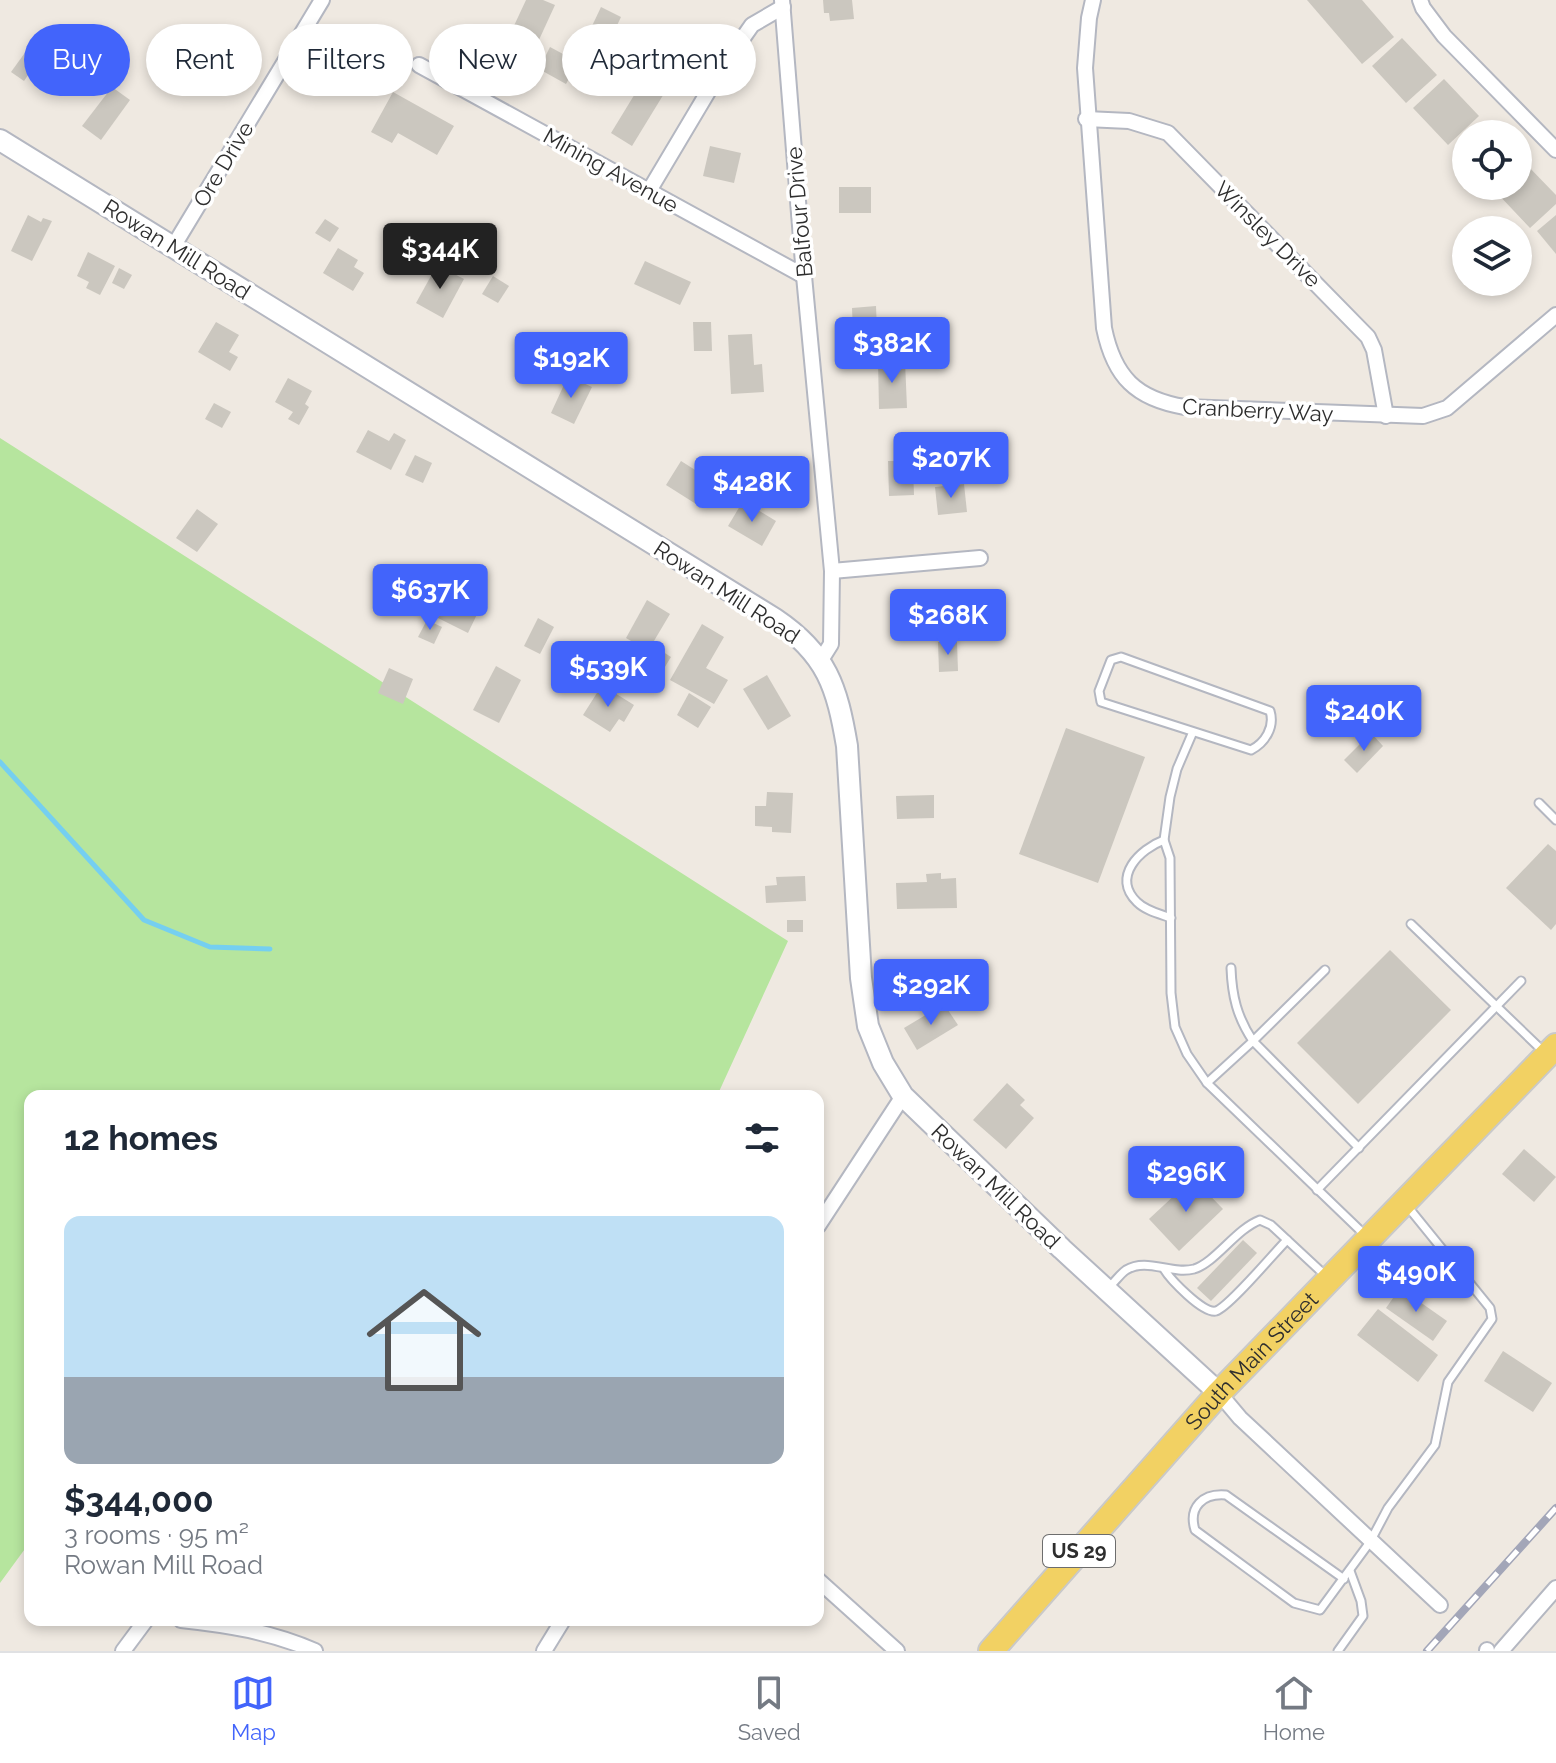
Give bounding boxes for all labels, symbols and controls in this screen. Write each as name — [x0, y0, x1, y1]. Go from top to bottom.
chip: Buy — [24, 24, 130, 96]
chip: Rent — [146, 24, 262, 96]
chip: Filters — [278, 24, 413, 96]
chip: New — [429, 24, 546, 96]
chip: Apartment — [562, 24, 756, 96]
street label: Ore Drive — [187, 117, 259, 211]
map controls — [1452, 120, 1532, 296]
button: locate — [1452, 120, 1532, 200]
street label: Mining Avenue — [539, 122, 683, 218]
street label: Balfour Drive — [780, 146, 818, 278]
street label: Winsley Drive — [1210, 176, 1326, 292]
street label: Rowan Mill Road — [99, 193, 255, 305]
button: layers — [1452, 216, 1532, 296]
pin: $344K — [384, 223, 496, 291]
text: $344K — [401, 234, 479, 264]
pin: $382K — [836, 317, 948, 385]
text: $382K — [853, 328, 931, 358]
pin: $192K — [515, 332, 627, 400]
text: $192K — [533, 343, 609, 373]
street label: Cranberry Way — [1182, 393, 1334, 427]
pin: $207K — [895, 432, 1007, 500]
text: $207K — [911, 443, 991, 473]
pin: $428K — [696, 456, 808, 524]
text: $428K — [712, 467, 792, 497]
street label: Rowan Mill Road — [649, 535, 805, 649]
pin: $637K — [374, 564, 486, 632]
text: $637K — [391, 575, 469, 605]
pin: $268K — [892, 589, 1004, 657]
text: $268K — [908, 600, 988, 630]
pin: $539K — [552, 641, 664, 709]
text: $539K — [569, 652, 647, 682]
pin: $240K — [1308, 685, 1420, 753]
text: $240K — [1324, 696, 1404, 726]
pin: $292K — [875, 959, 987, 1027]
text: $292K — [892, 970, 970, 1000]
icon: filters — [740, 1116, 784, 1160]
text: 12 homes — [64, 1118, 218, 1158]
street label: Rowan Mill Road — [926, 1118, 1066, 1254]
pin: $296K — [1130, 1146, 1242, 1214]
text: $296K — [1146, 1157, 1226, 1187]
pin: $490K — [1360, 1246, 1472, 1314]
text: $490K — [1376, 1257, 1456, 1287]
icon: home — [352, 1268, 496, 1412]
street label: South Main Street — [1180, 1286, 1324, 1435]
text: $344,000 — [64, 1480, 214, 1520]
text: 3 rooms · 95 m² — [64, 1520, 249, 1550]
road number: US 29 — [1043, 1535, 1115, 1567]
text: Rowan Mill Road — [64, 1550, 263, 1580]
tab: Map — [231, 1671, 276, 1745]
tab: Saved — [738, 1671, 801, 1745]
tab: Home — [1263, 1671, 1325, 1745]

